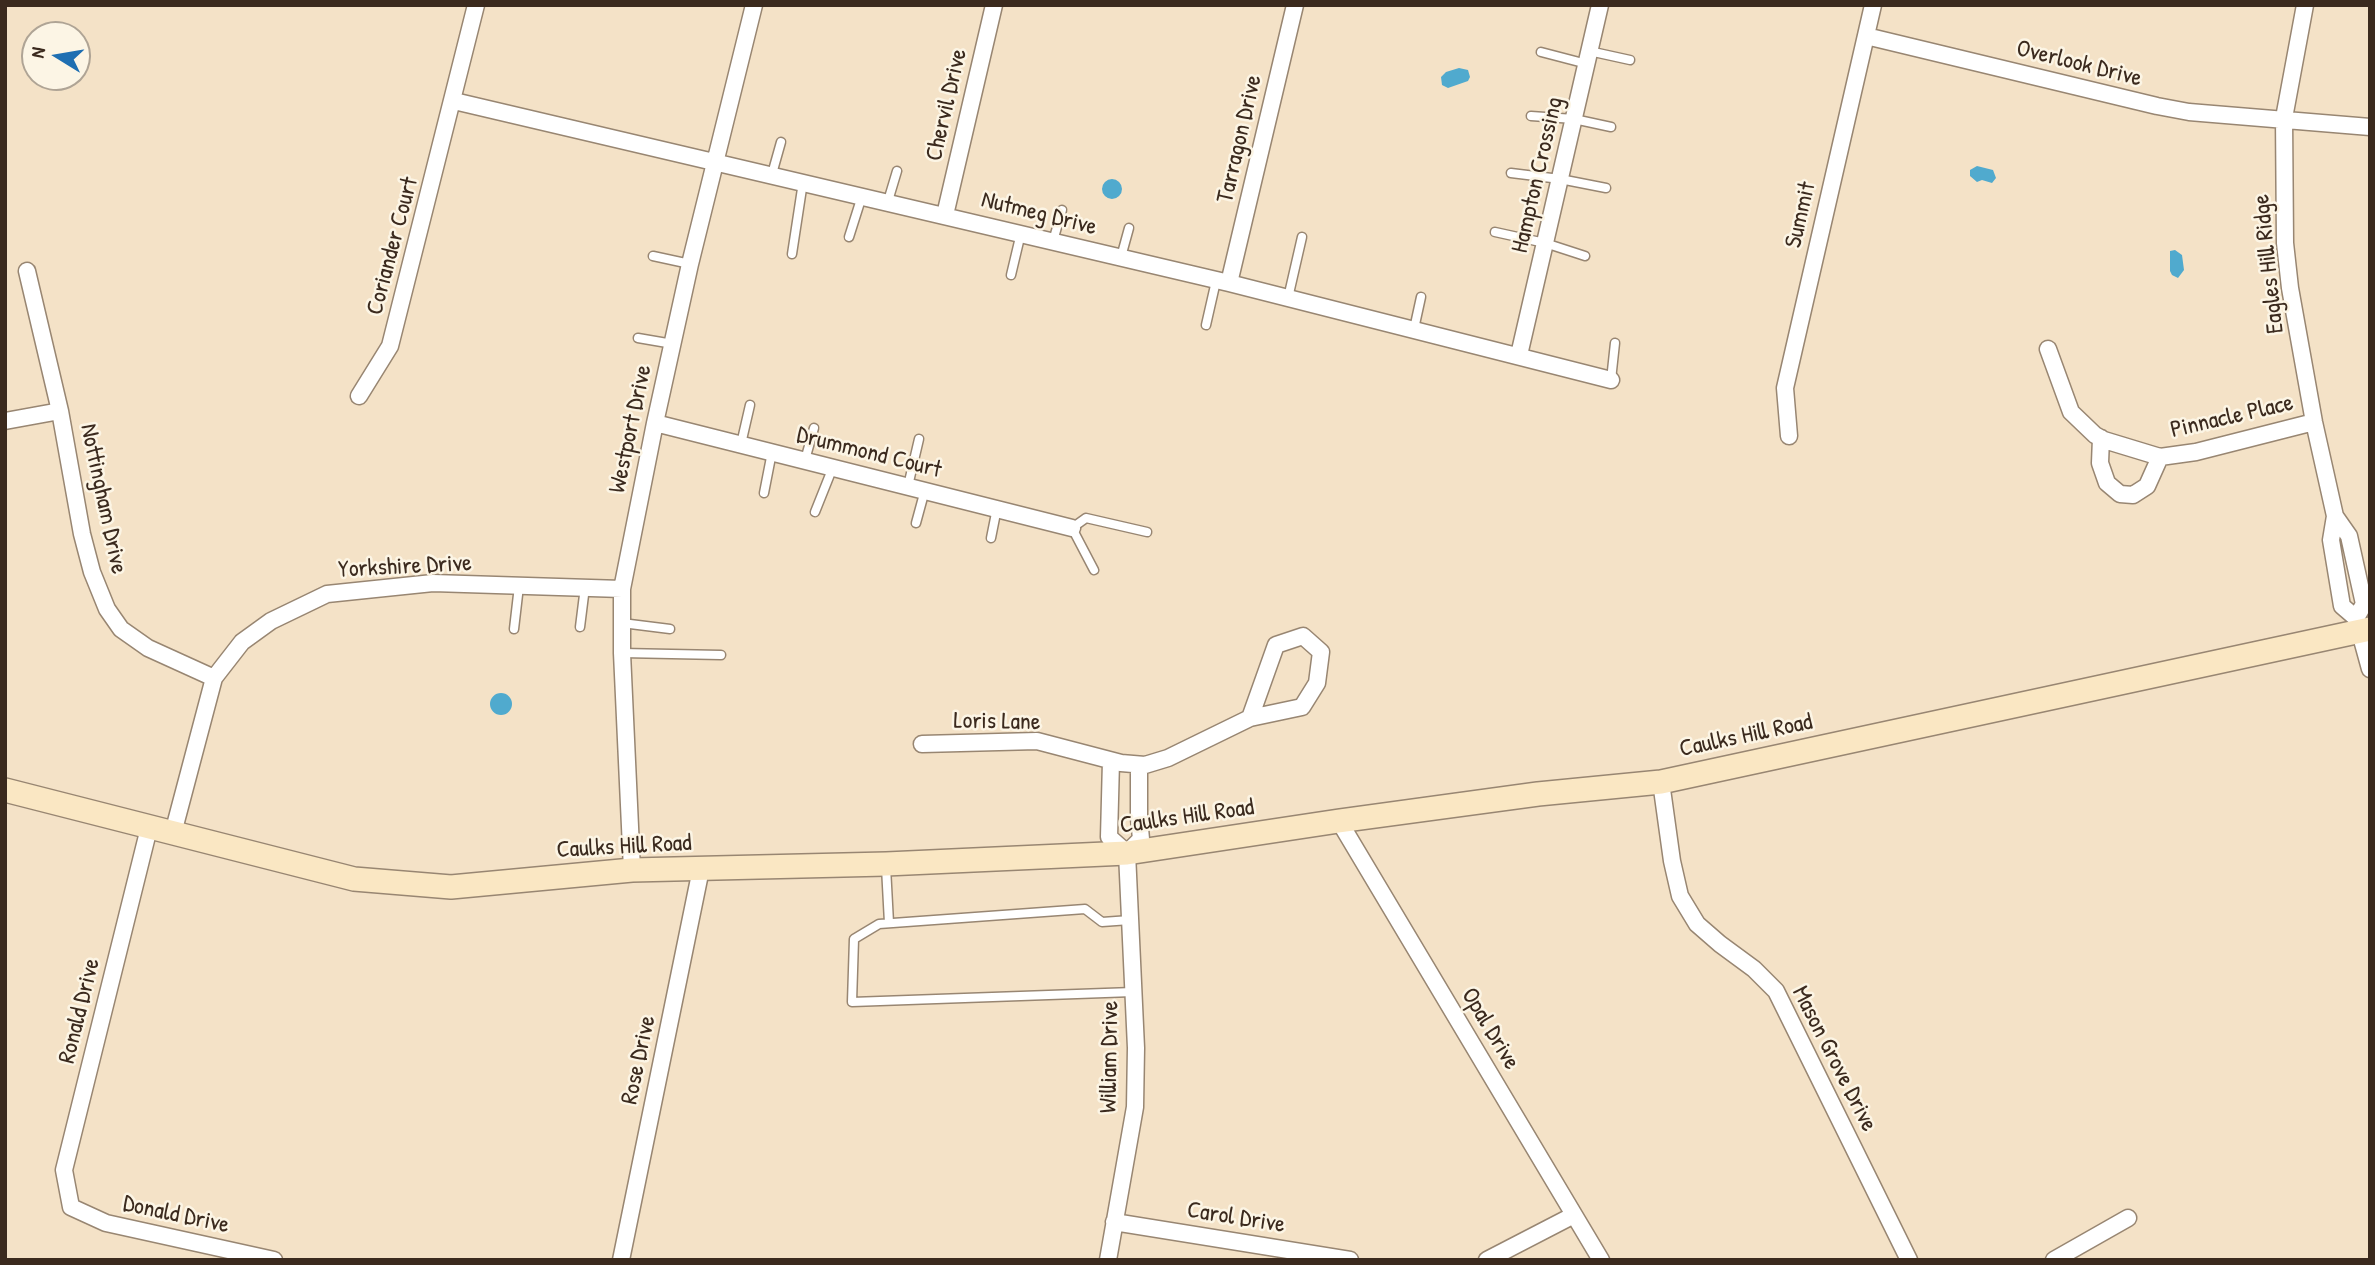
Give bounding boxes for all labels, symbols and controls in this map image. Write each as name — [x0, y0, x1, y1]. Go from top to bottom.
north arrow — [21, 21, 91, 91]
street label: Overlook Drive — [2013, 35, 2145, 93]
text: N — [24, 45, 51, 60]
street label: Chervil Drive — [920, 46, 974, 164]
street label: Tarragon Drive — [1211, 72, 1269, 206]
street label: Hampton Crossing — [1506, 94, 1570, 256]
street label: Coriander Court — [361, 174, 425, 318]
street label: Summit — [1779, 179, 1823, 251]
street label: Nutmeg Drive — [978, 186, 1100, 242]
street label: Eagles Hill Ridge — [2247, 193, 2291, 335]
street label: Westport Drive — [603, 362, 659, 496]
street label: Pinnacle Place — [2168, 389, 2296, 445]
street label: Nottingham Drive — [73, 421, 133, 577]
street label: Drummond Court — [794, 421, 944, 485]
street label: Yorkshire Drive — [338, 549, 472, 585]
street label: Loris Lane — [953, 707, 1041, 737]
street label: Caulks Hill Road — [1677, 708, 1815, 764]
street label: Caulks Hill Road — [1118, 793, 1256, 841]
street label: Caulks Hill Road — [556, 829, 692, 865]
street label: Ronald Drive — [53, 955, 107, 1067]
street label: Mason Grove Drive — [1785, 982, 1883, 1136]
street label: Opal Drive — [1454, 983, 1526, 1075]
street label: William Drive — [1095, 1001, 1125, 1113]
street label: Rose Drive — [616, 1013, 662, 1107]
street label: Donald Drive — [120, 1190, 232, 1240]
street label: Carol Drive — [1185, 1196, 1287, 1240]

